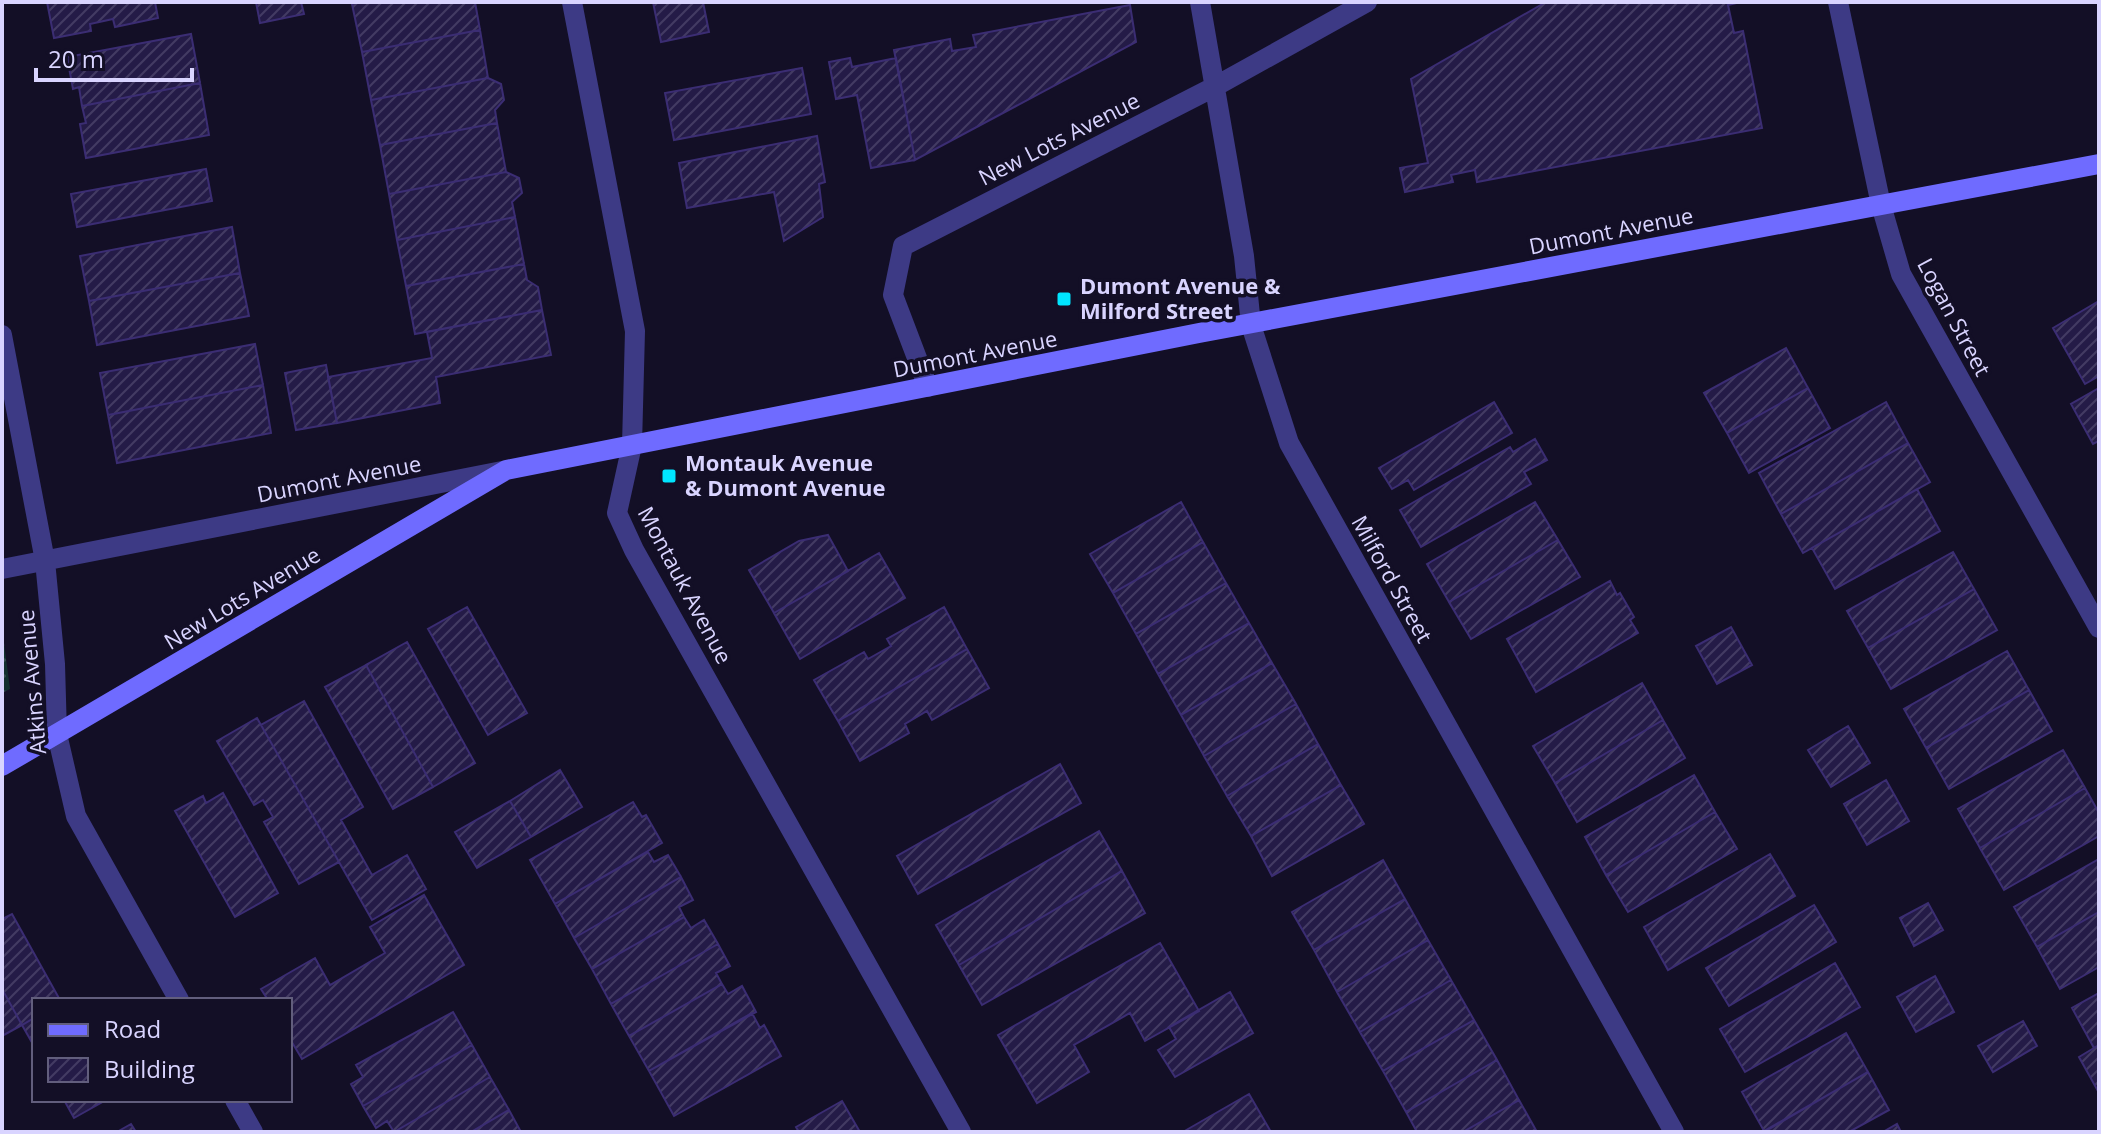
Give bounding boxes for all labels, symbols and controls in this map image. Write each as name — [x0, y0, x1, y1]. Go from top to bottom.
scale bar — [36, 32, 192, 82]
text: 20 m — [48, 42, 104, 75]
street label: New Lots Avenue — [973, 85, 1144, 192]
street label: Dumont Avenue — [1526, 199, 1695, 261]
street label: Logan Street — [1911, 252, 1999, 381]
place label: Dumont Avenue & Milford Street — [1080, 270, 1281, 325]
marker: Dumont Avenue & Milford Street — [1055, 290, 1073, 308]
street label: Dumont Avenue — [890, 322, 1059, 384]
street label: Dumont Avenue — [254, 447, 423, 509]
place label: Montauk Avenue & Dumont Avenue — [685, 447, 886, 502]
marker: Montauk Avenue & Dumont Avenue — [660, 467, 678, 485]
street label: Montauk Avenue — [632, 501, 740, 668]
street label: Milford Street — [1346, 510, 1440, 648]
street label: New Lots Avenue — [158, 539, 325, 656]
street label: Atkins Avenue — [10, 608, 52, 756]
legend — [32, 998, 292, 1102]
text: Road — [104, 1012, 161, 1045]
text: Building — [104, 1052, 195, 1085]

